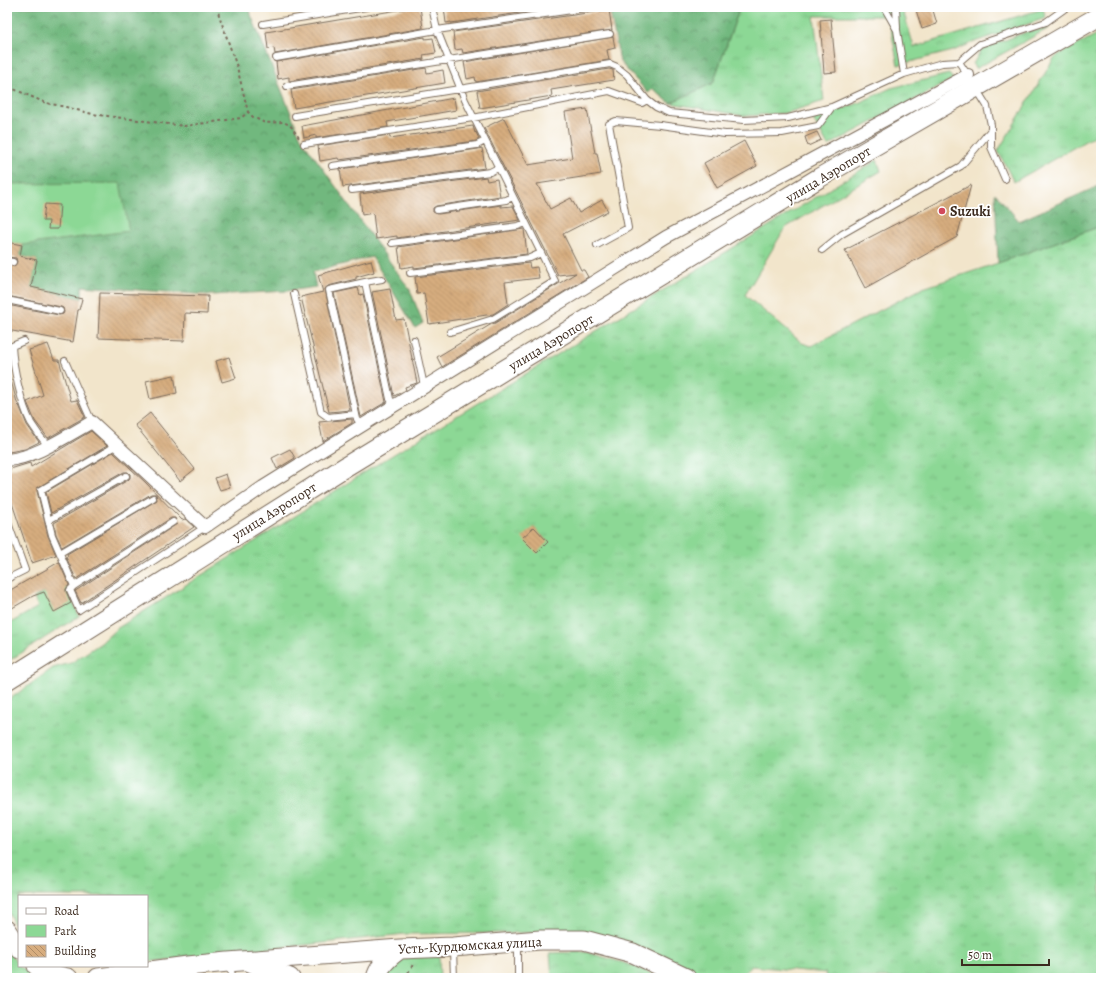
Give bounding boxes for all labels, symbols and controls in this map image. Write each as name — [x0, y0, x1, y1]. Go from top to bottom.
street label: улица Аэропорт — [781, 142, 874, 208]
place label: Suzuki — [950, 202, 991, 221]
marker: Suzuki — [937, 206, 947, 216]
street label: улица Аэропорт — [504, 310, 597, 376]
street label: улица Аэропорт — [228, 478, 320, 545]
legend — [18, 895, 148, 967]
text: Road — [54, 903, 80, 919]
text: Park — [54, 923, 77, 939]
street label: Усть-Курдюмская улица — [398, 932, 543, 959]
scale bar — [962, 941, 1049, 967]
text: Building — [54, 943, 96, 959]
text: 50 m — [968, 947, 992, 963]

